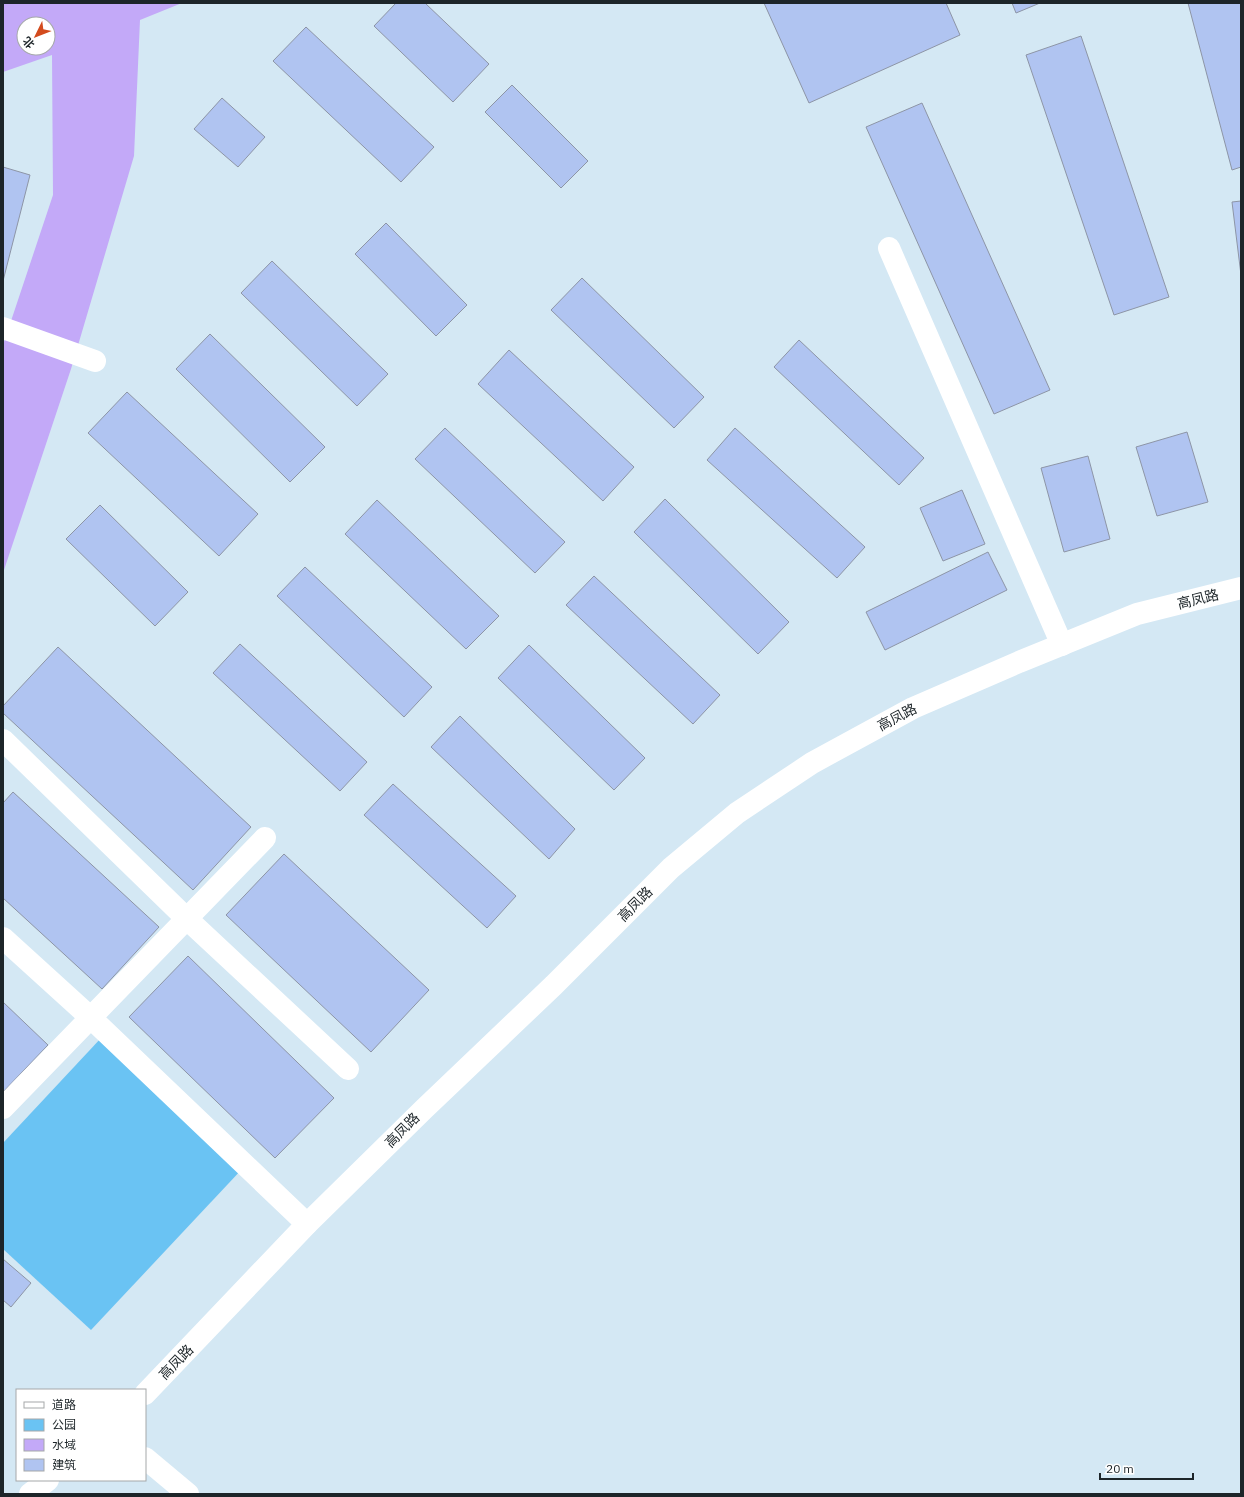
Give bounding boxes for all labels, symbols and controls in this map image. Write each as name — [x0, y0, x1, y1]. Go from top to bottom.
north arrow — [16, 16, 56, 56]
text: 北 — [20, 34, 38, 52]
street label: 高凤路 — [1175, 585, 1221, 613]
street label: 高凤路 — [874, 699, 920, 735]
street label: 高凤路 — [614, 883, 656, 925]
street label: 高凤路 — [381, 1109, 423, 1151]
street label: 高凤路 — [155, 1341, 197, 1383]
legend — [16, 1389, 146, 1481]
text: 道路 — [52, 1397, 76, 1412]
text: 公园 — [52, 1417, 76, 1432]
text: 水域 — [52, 1437, 76, 1452]
scale bar — [1100, 1455, 1193, 1481]
text: 建筑 — [52, 1457, 76, 1472]
text: 20 m — [1106, 1461, 1134, 1476]

